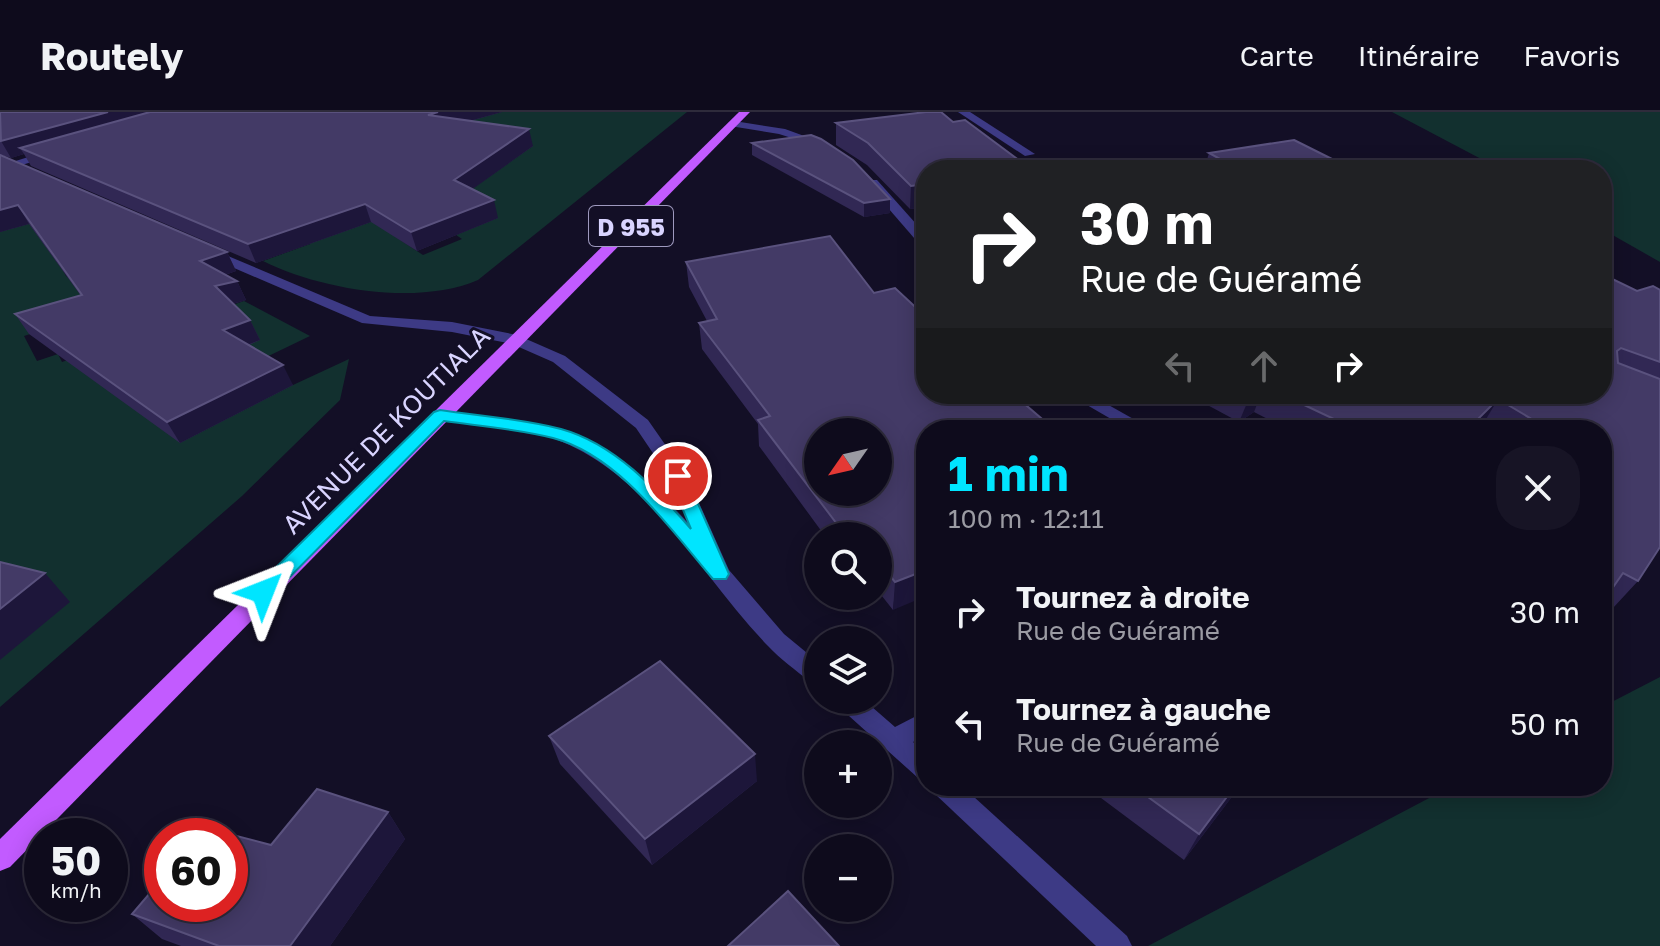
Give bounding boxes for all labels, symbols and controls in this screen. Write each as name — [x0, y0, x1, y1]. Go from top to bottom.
text: Routely — [40, 33, 184, 78]
text: Carte — [1240, 39, 1314, 72]
text: Itinéraire — [1358, 39, 1479, 72]
text: Favoris — [1523, 39, 1620, 72]
text: 30 m — [1080, 189, 1214, 256]
icon: right — [948, 192, 1052, 296]
road number: D 955 — [589, 206, 673, 246]
text: Rue de Guéramé — [1080, 257, 1362, 300]
street label: AVENUE DE KOUTIALA — [276, 320, 496, 540]
icon: left — [1158, 344, 1202, 388]
icon: ahead — [1242, 344, 1286, 388]
icon: right — [1326, 344, 1370, 388]
north arrow — [804, 418, 892, 506]
map controls — [804, 418, 892, 922]
pin — [644, 442, 712, 510]
text: 1 min — [948, 444, 1069, 502]
button: close — [1496, 446, 1580, 530]
icon: arrive — [656, 454, 700, 498]
text: 100 m · 12:11 — [948, 503, 1104, 534]
button: search — [804, 522, 892, 610]
position arrow — [221, 550, 305, 634]
text: Tournez à droite — [1016, 579, 1250, 615]
icon: right — [948, 590, 992, 634]
text: 30 m — [1510, 594, 1580, 630]
text: Rue de Guéramé — [1016, 615, 1220, 646]
button: layers — [804, 626, 892, 714]
text: Tournez à gauche — [1016, 691, 1271, 727]
icon: left — [948, 702, 992, 746]
text: 50 m — [1510, 706, 1580, 742]
text: Rue de Guéramé — [1016, 727, 1220, 758]
button: + — [804, 730, 892, 818]
speed limit sign: 60 — [144, 818, 248, 922]
button: − — [804, 834, 892, 922]
text: 50 — [51, 836, 101, 884]
text: km/h — [51, 878, 101, 902]

